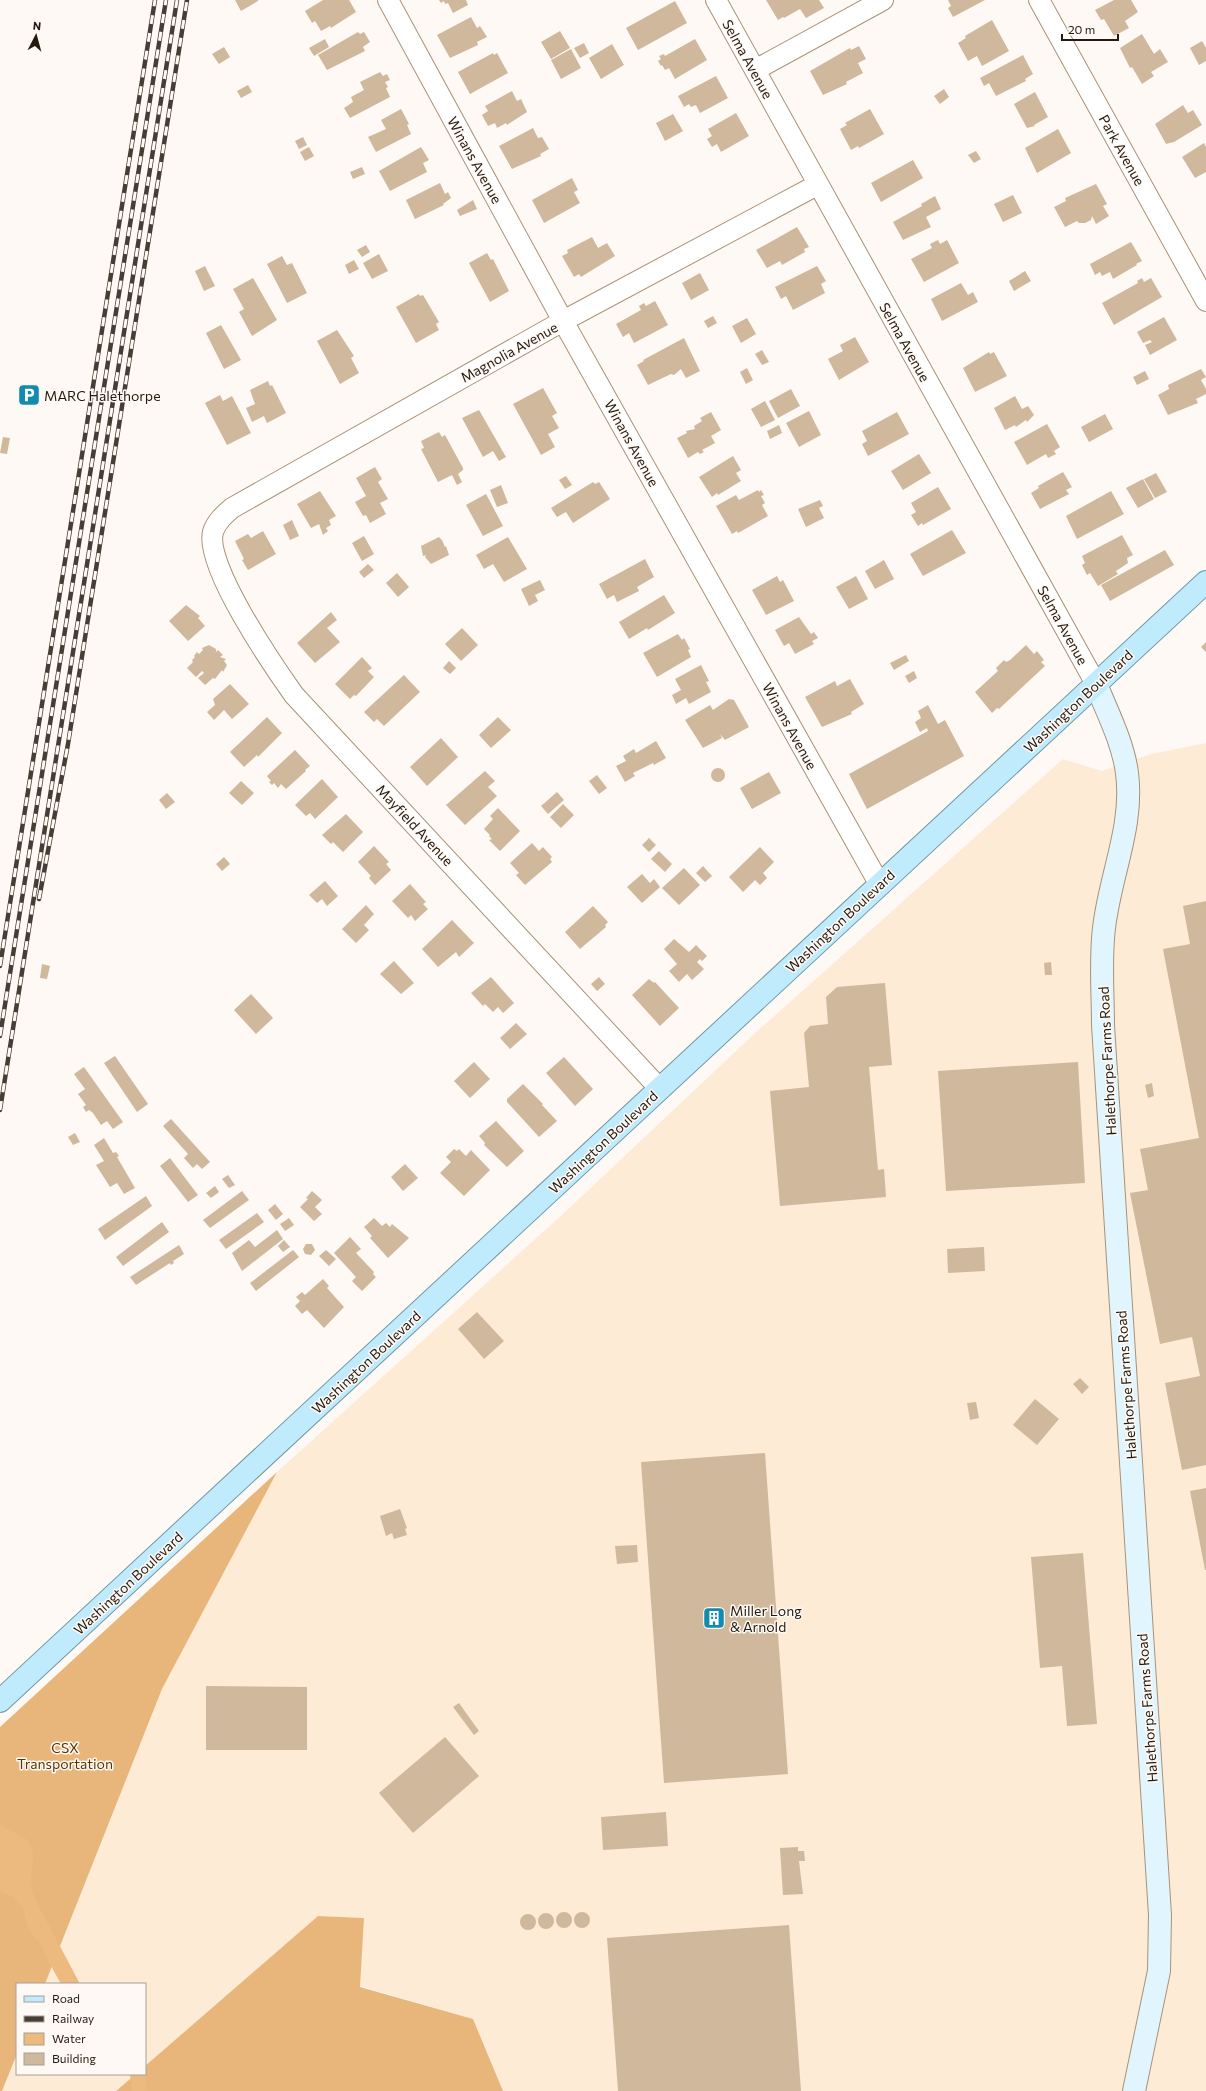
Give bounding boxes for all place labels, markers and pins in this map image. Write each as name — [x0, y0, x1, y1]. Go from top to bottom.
parking icon: MARC Halethorpe — [16, 382, 42, 408]
place label: MARC Halethorpe — [44, 387, 161, 404]
place label: Miller Long & Arnold — [730, 1602, 802, 1635]
building icon: Miller Long & Arnold — [701, 1605, 727, 1631]

